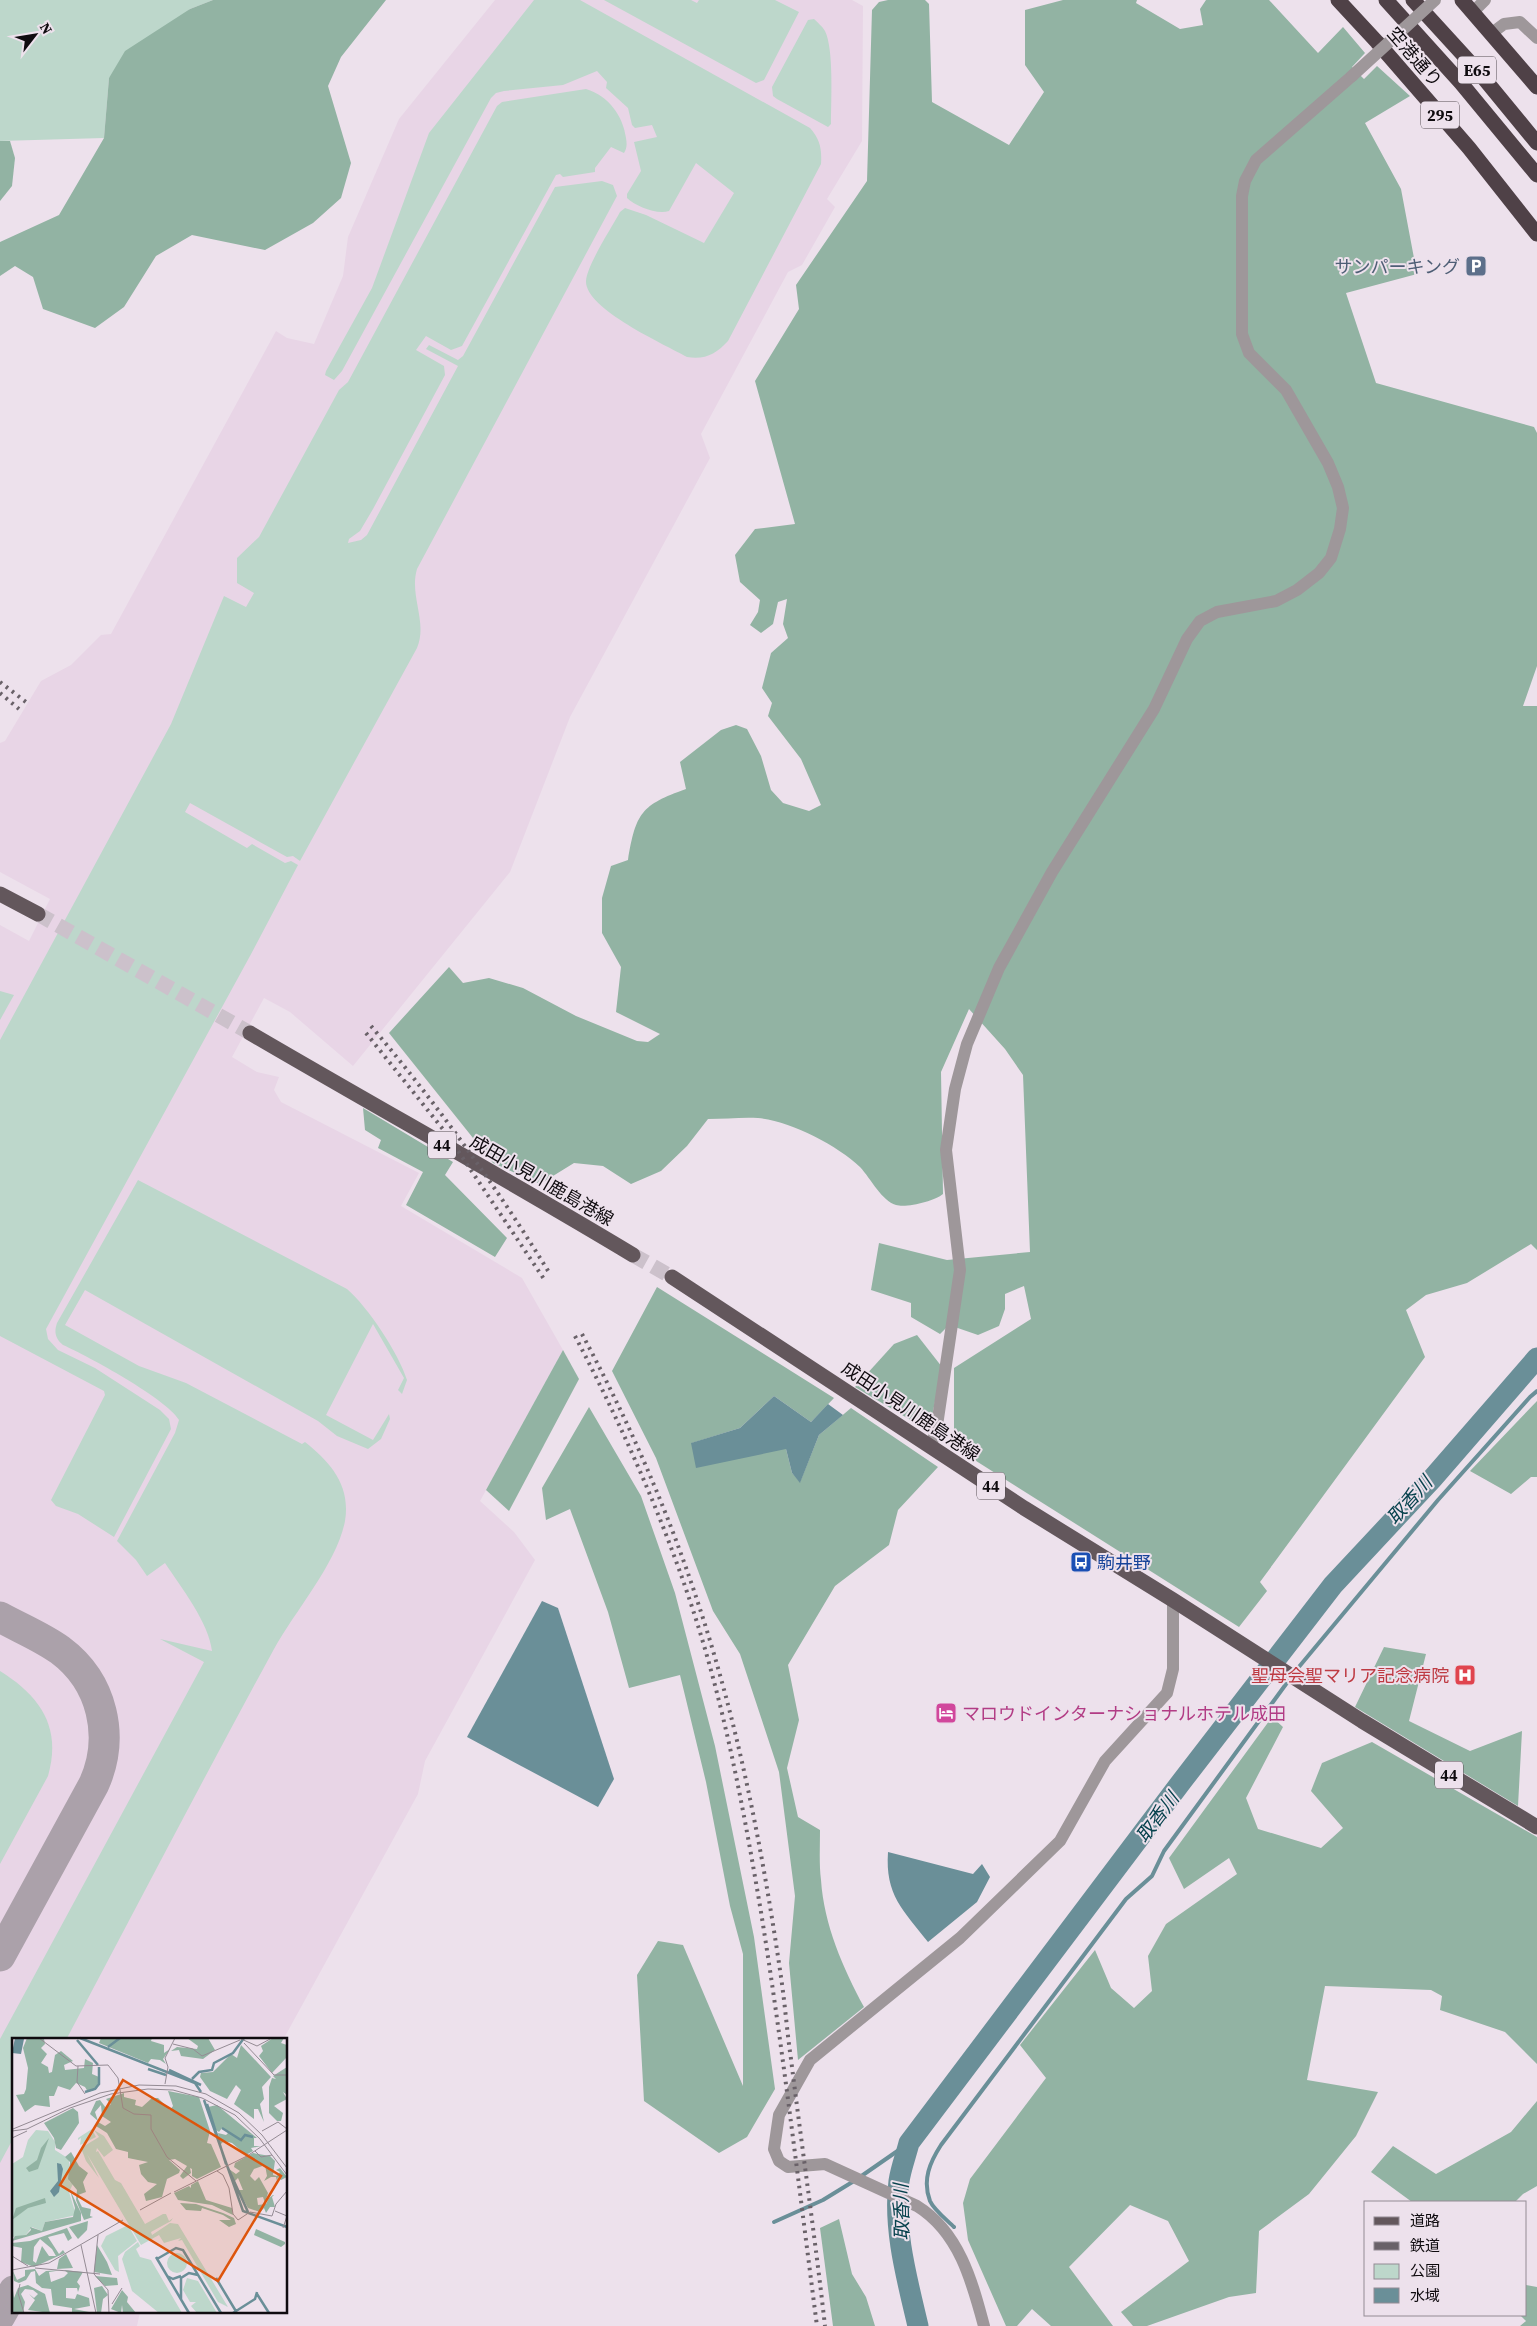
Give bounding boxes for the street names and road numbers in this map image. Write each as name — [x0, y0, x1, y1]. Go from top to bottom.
street label: 空港通り — [1382, 22, 1448, 92]
road number: E65 — [1458, 56, 1496, 84]
road number: 295 — [1421, 102, 1459, 128]
street label: 成田小見川鹿島港線 — [466, 1129, 618, 1231]
road number: 44 — [428, 1132, 456, 1158]
street label: 成田小見川鹿島港線 — [837, 1355, 985, 1467]
road number: 44 — [977, 1472, 1005, 1500]
road number: 44 — [1435, 1762, 1463, 1788]

